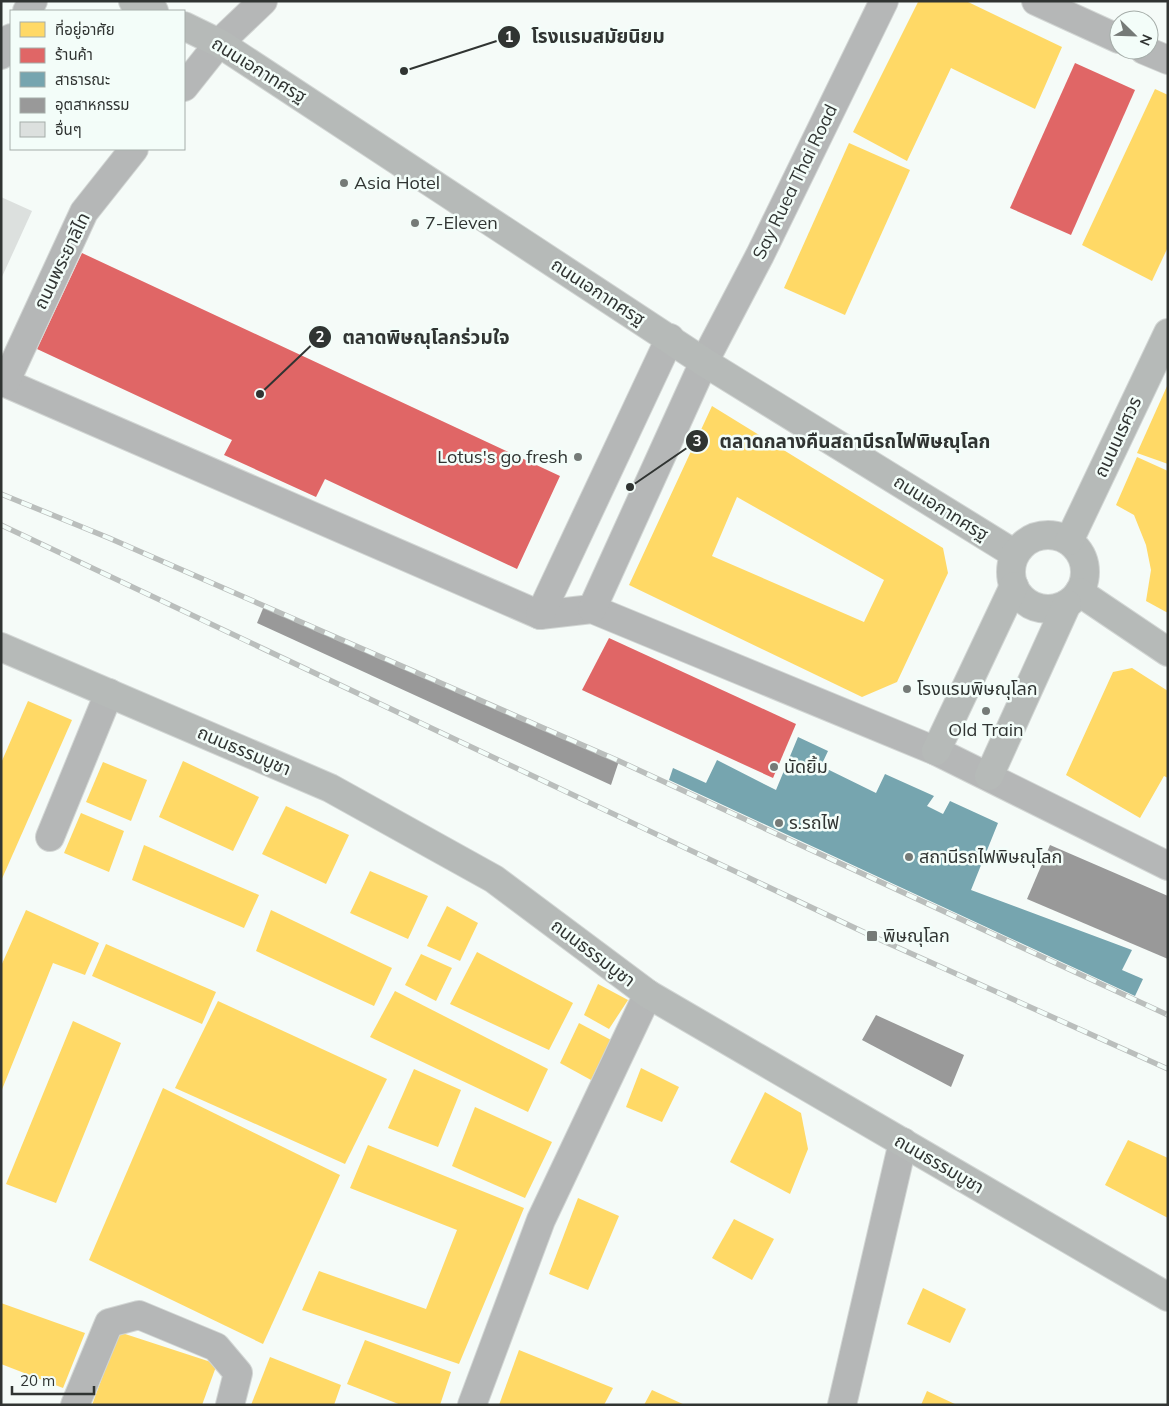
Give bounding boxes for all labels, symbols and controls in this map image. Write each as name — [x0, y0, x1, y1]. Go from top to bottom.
legend — [10, 10, 185, 150]
north arrow — [1109, 10, 1159, 60]
text: ที่อยู่อาศัย — [55, 19, 115, 39]
callout: โรงแรมสมัยนิยม — [496, 20, 675, 54]
text: โรงแรมสมัยนิยม — [531, 24, 665, 48]
text: 1 — [504, 27, 514, 46]
street label: ถนนเอกาทศรฐ — [208, 31, 311, 108]
text: N — [1136, 32, 1156, 48]
text: ร้านค้า — [55, 45, 93, 64]
text: สาธารณะ — [55, 70, 110, 89]
text: อุตสาหกรรม — [55, 95, 129, 114]
street label: Say Ruea Thai Road — [747, 100, 842, 263]
text: อื่นๆ — [55, 119, 82, 139]
place label: Asia Hotel — [354, 171, 440, 194]
marker: Asia Hotel — [338, 177, 350, 189]
street label: ถนนพระยาลิไท — [28, 209, 95, 313]
place label: 7-Eleven — [425, 211, 498, 234]
marker: 7-Eleven — [409, 217, 421, 229]
street label: ถนนเอกาทศรฐ — [547, 253, 650, 331]
callout: ตลาดพิษณุโลกร่วมใจ — [307, 320, 520, 354]
text: ตลาดพิษณุโลกร่วมใจ — [342, 325, 510, 349]
text: 2 — [315, 327, 325, 346]
street label: ถนนนเรศวร — [1089, 392, 1146, 481]
callout: ตลาดกลางคืนสถานีรถไฟพิษณุโลก — [685, 424, 1000, 458]
text: ตลาดกลางคืนสถานีรถไฟพิษณุโลก — [720, 429, 990, 453]
text: 3 — [692, 431, 702, 450]
place label: Lotus's go fresh — [437, 445, 568, 468]
marker: Lotus's go fresh — [572, 451, 584, 463]
street label: ถนนเอกาทศรฐ — [890, 469, 993, 546]
place label: โรงแรมพิษณุโลก — [917, 677, 1038, 700]
marker: โรงแรมพิษณุโลก — [901, 683, 913, 695]
marker: Old Train — [980, 705, 992, 717]
place label: Old Train — [948, 718, 1024, 741]
street label: ถนนธรรมบูชา — [194, 721, 294, 781]
place label: นัดยิ้ม — [784, 755, 828, 778]
marker: นัดยิ้ม — [768, 761, 780, 773]
place label: ร.รถไฟ — [789, 811, 839, 834]
marker: ร.รถไฟ — [773, 817, 785, 829]
place label: สถานีรถไฟพิษณุโลก — [919, 845, 1062, 868]
marker: สถานีรถไฟพิษณุโลก — [903, 851, 915, 863]
street label: ถนนธรรมบูชา — [546, 914, 640, 992]
place label: พิษณุโลก — [883, 924, 950, 947]
marker: พิษณุโลก — [865, 929, 879, 943]
street label: ถนนธรรมบูชา — [890, 1129, 988, 1199]
scale bar — [12, 1364, 95, 1396]
text: 20 m — [20, 1371, 55, 1390]

